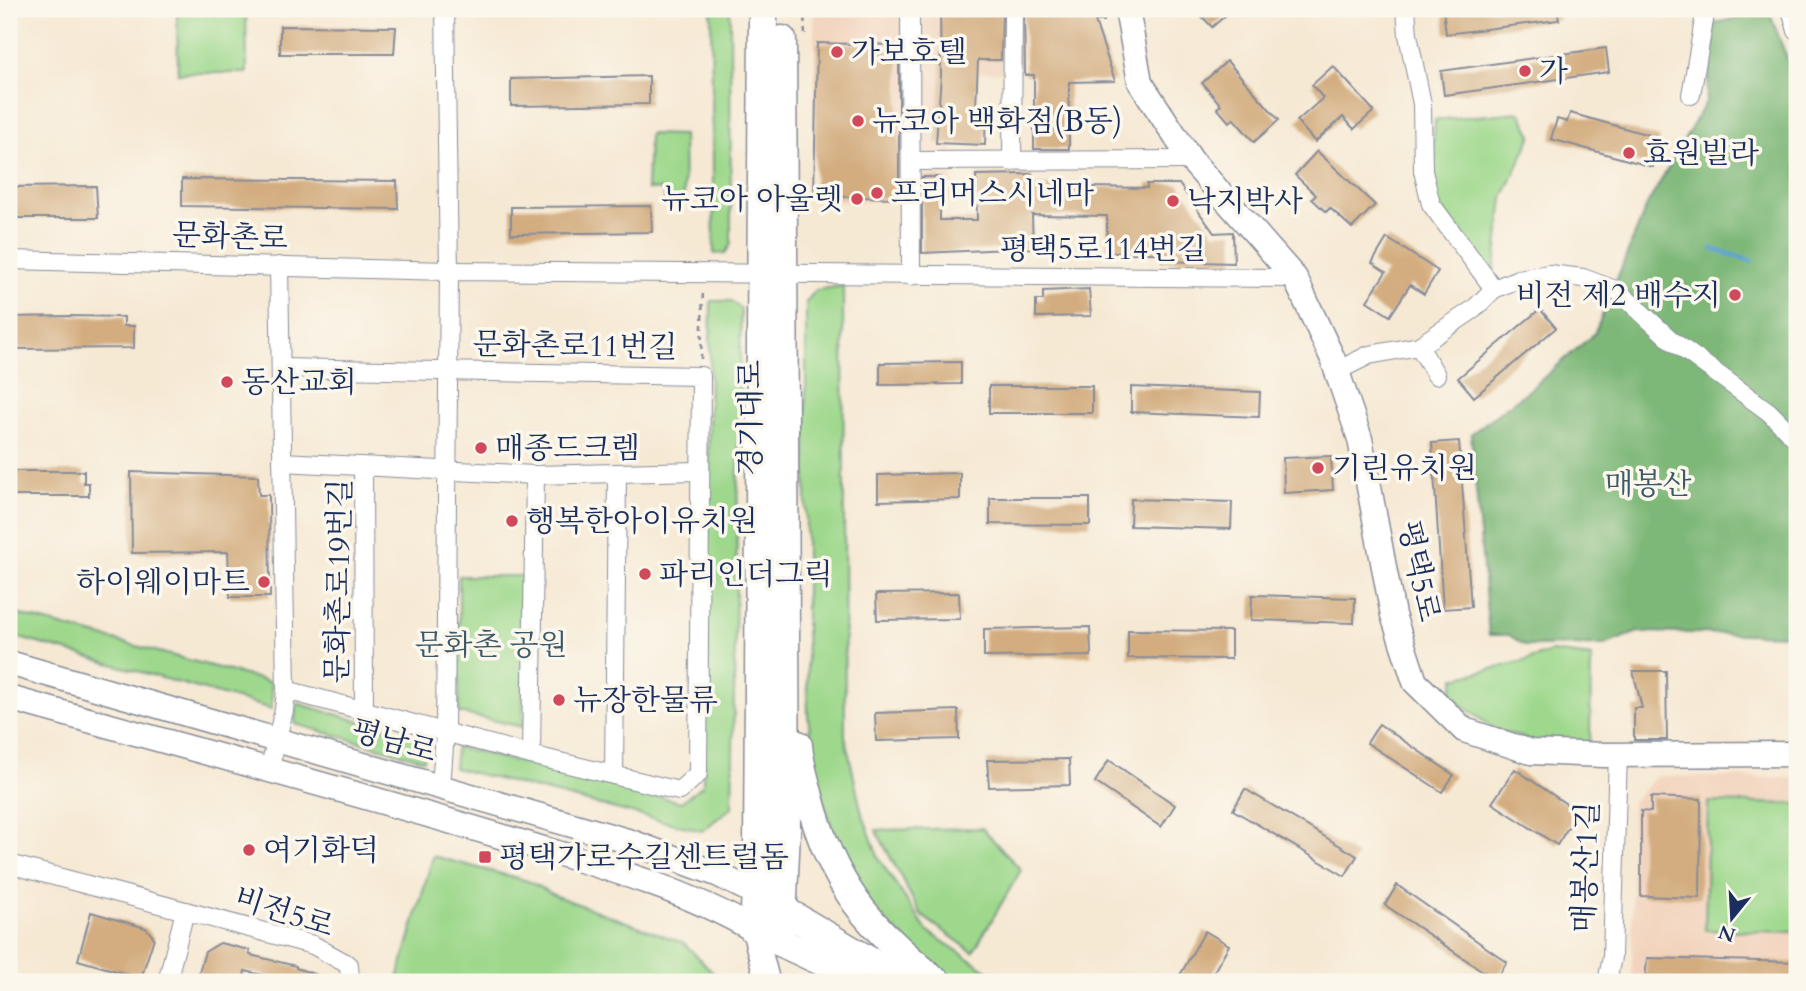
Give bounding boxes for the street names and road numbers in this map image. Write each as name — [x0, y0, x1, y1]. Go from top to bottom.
street label: 문화촌로 — [171, 214, 289, 260]
street label: 평택5로114번길 — [1000, 229, 1206, 270]
street label: 문화촌로11번길 — [472, 324, 678, 368]
street label: 경기대로 — [730, 360, 771, 476]
street label: 문화촌로19번길 — [317, 478, 361, 684]
street label: 평택5로 — [1388, 517, 1450, 625]
street label: 평남로 — [347, 709, 441, 773]
street label: 매봉산1길 — [1563, 801, 1609, 933]
street label: 비전5로 — [229, 877, 339, 947]

